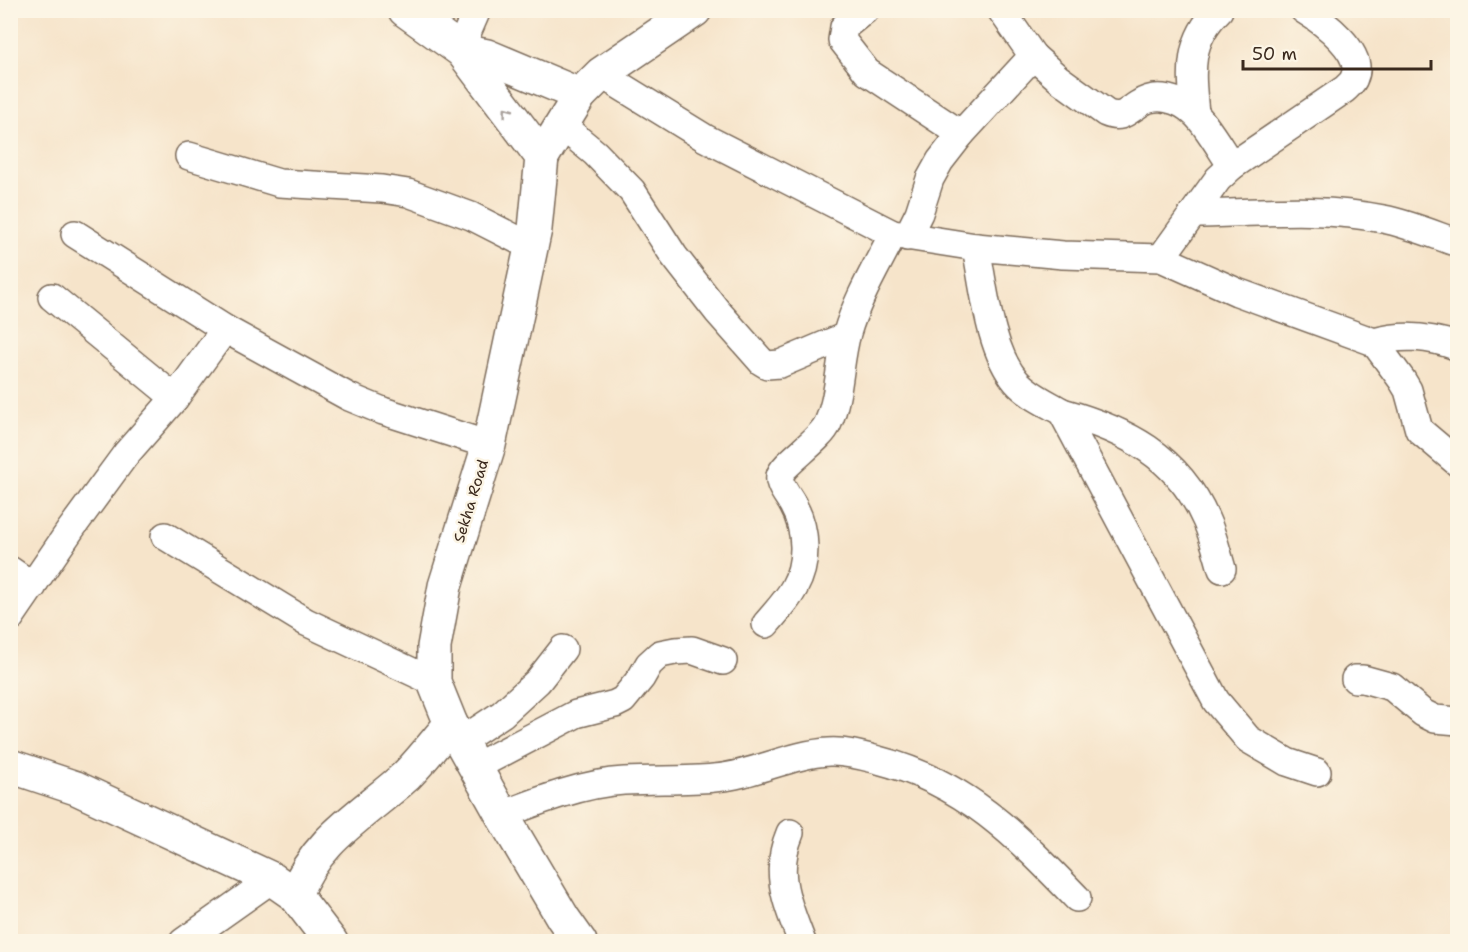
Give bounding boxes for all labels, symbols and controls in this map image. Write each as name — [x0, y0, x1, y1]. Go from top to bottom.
scale bar — [1243, 33, 1430, 71]
text: 50 m — [1252, 42, 1297, 66]
one-way arrow — [503, 106, 514, 117]
street label: Sekha Road — [449, 456, 493, 545]

